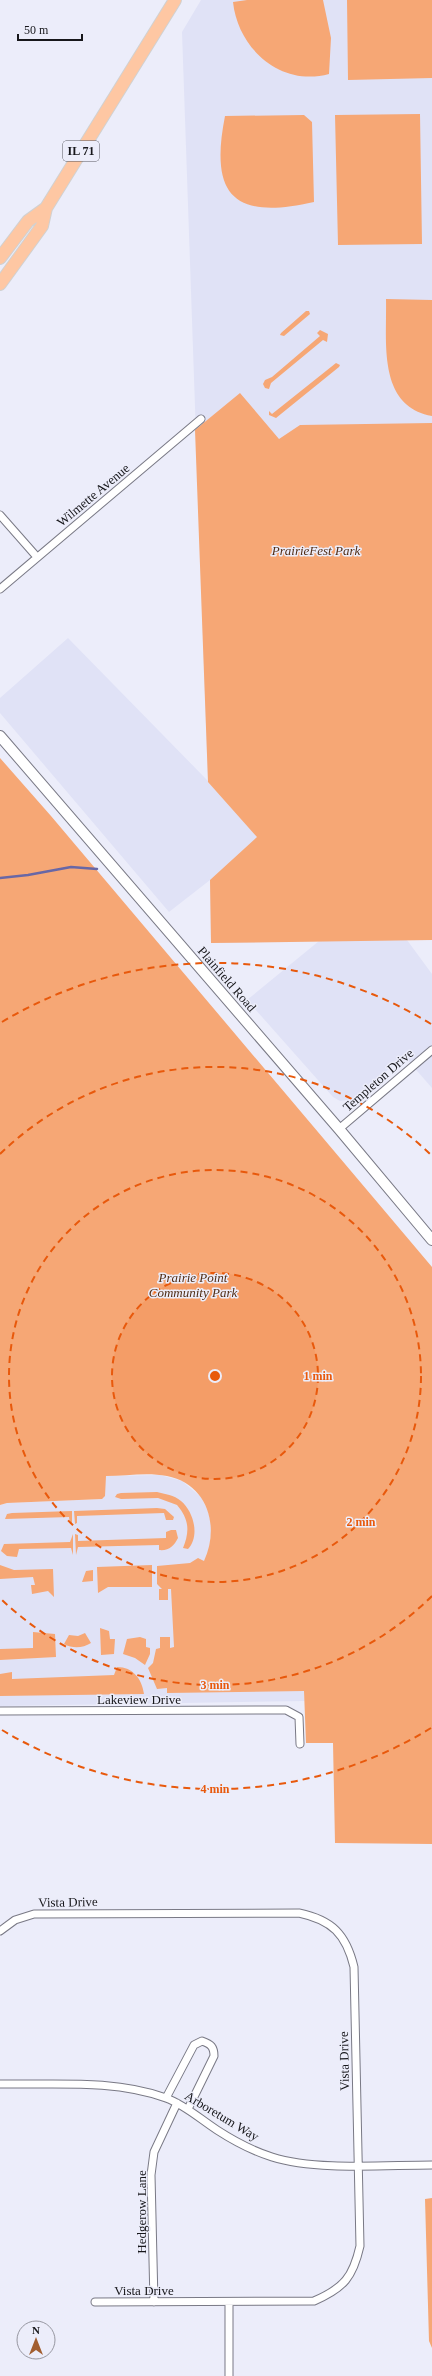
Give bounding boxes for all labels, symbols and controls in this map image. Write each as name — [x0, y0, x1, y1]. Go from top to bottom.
scale bar — [18, 16, 82, 42]
text: 50 m — [24, 23, 49, 37]
road number: IL 71 — [63, 141, 99, 161]
street label: Wilmette Avenue — [54, 460, 132, 530]
park label: PrairieFest Park — [271, 543, 360, 558]
street label: Plainfield Road — [195, 943, 260, 1015]
street label: Templeton Drive — [340, 1045, 416, 1115]
park label: Prairie Point Community Park — [149, 1270, 237, 1300]
centre of rings — [208, 1369, 222, 1383]
text: 1 min — [303, 1369, 333, 1383]
text: 2 min — [346, 1515, 376, 1529]
text: 3 min — [200, 1678, 230, 1692]
street label: Lakeview Drive — [97, 1692, 181, 1707]
text: 4 min — [200, 1782, 230, 1796]
street label: Vista Drive — [38, 1894, 98, 1910]
street label: Vista Drive — [336, 2031, 352, 2091]
street label: Arboretum Way — [182, 2088, 262, 2144]
street label: Hedgerow Lane — [134, 2170, 149, 2254]
street label: Vista Drive — [114, 2283, 174, 2298]
north arrow — [16, 2320, 56, 2360]
text: N — [32, 2324, 40, 2336]

